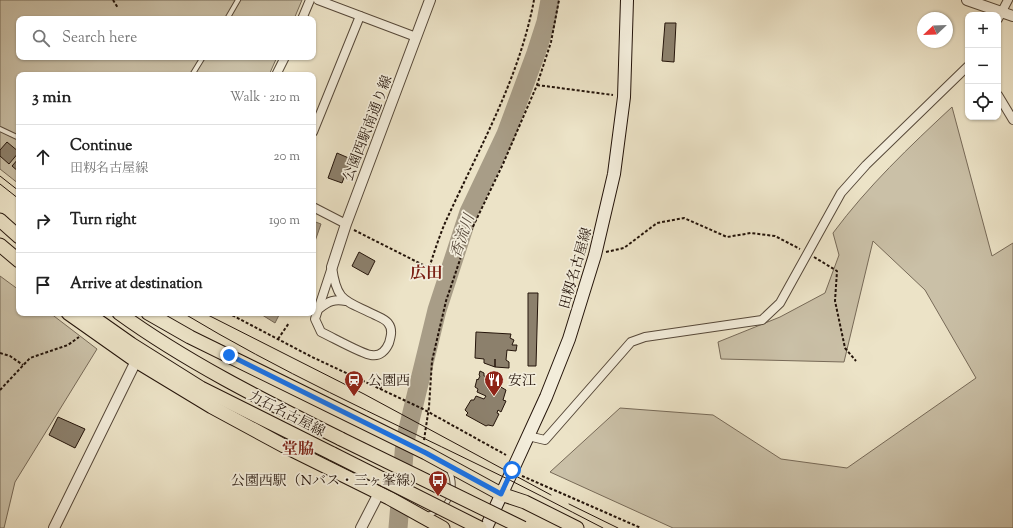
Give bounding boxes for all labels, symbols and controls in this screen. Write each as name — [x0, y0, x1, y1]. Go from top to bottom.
north arrow — [917, 12, 953, 48]
map controls — [965, 12, 1001, 120]
button: + — [965, 12, 1001, 48]
search box — [16, 16, 316, 60]
icon: search — [30, 27, 52, 49]
text: Search here — [62, 28, 137, 49]
button: − — [965, 48, 1001, 84]
street label: 公園西駅南通り線 — [339, 73, 398, 185]
button: locate — [965, 84, 1001, 120]
text: 3 min — [32, 86, 71, 110]
text: Walk · 210 m — [230, 89, 300, 107]
text: Continue — [70, 136, 132, 157]
icon: ahead — [32, 146, 54, 168]
text: 20 m — [274, 148, 300, 166]
text: 田籾名古屋線 — [70, 160, 148, 178]
icon: right — [32, 210, 54, 232]
text: Turn right — [70, 210, 136, 231]
water label: 香流川 — [446, 210, 481, 261]
text: 190 m — [269, 212, 300, 230]
street label: 田籾名古屋線 — [556, 225, 598, 312]
district label: 広田 — [410, 263, 442, 286]
icon: arrive — [32, 274, 54, 296]
text: Arrive at destination — [70, 274, 203, 295]
route end — [220, 346, 238, 364]
station icon: 公園西 — [343, 369, 365, 397]
restaurant icon: 安江 — [483, 369, 505, 397]
place label: 公園西 — [368, 372, 410, 392]
place label: 安江 — [508, 372, 536, 392]
street label: 力石名古屋線 — [244, 387, 328, 443]
district label: 堂脇 — [282, 439, 314, 462]
route start — [503, 461, 521, 479]
bus stop icon: 公園西駅（Nバス・三ヶ峯線） — [427, 469, 449, 497]
place label: 公園西駅（Nバス・三ヶ峯線） — [231, 472, 424, 492]

